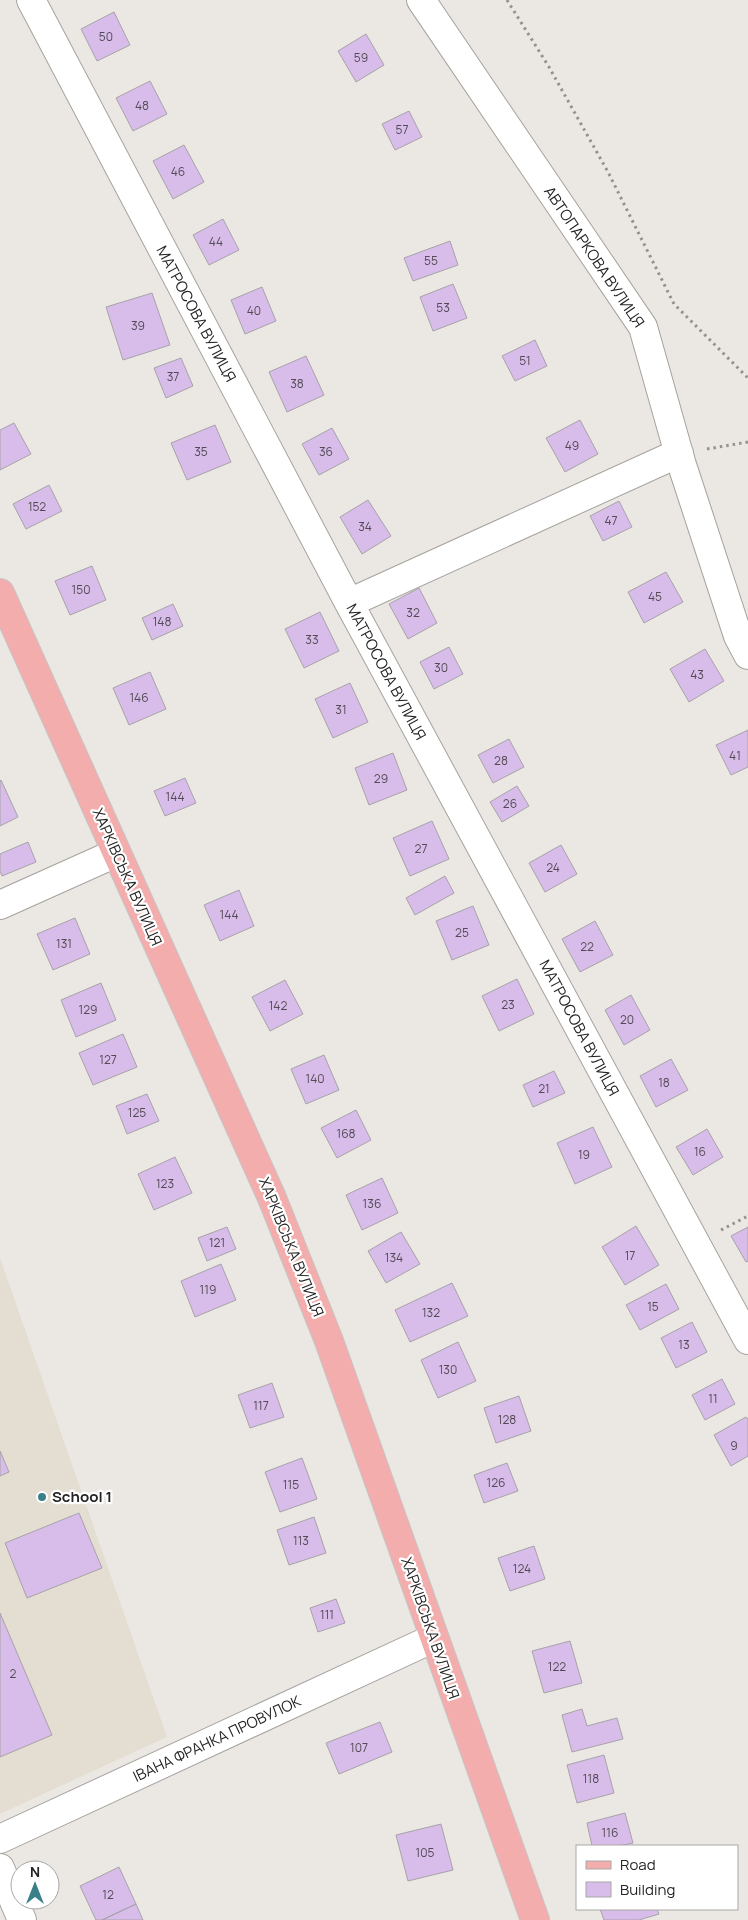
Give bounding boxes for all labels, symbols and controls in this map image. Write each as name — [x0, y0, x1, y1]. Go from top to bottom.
house number: 50 — [99, 28, 113, 45]
house number: 59 — [354, 49, 368, 66]
house number: 48 — [135, 97, 149, 114]
house number: 57 — [396, 121, 408, 138]
house number: 46 — [171, 163, 185, 180]
street label: АВТОПАРКОВА ВУЛИЦЯ — [539, 182, 650, 331]
house number: 44 — [209, 233, 223, 250]
street label: МАТРОСОВА ВУЛИЦЯ — [152, 242, 241, 386]
house number: 55 — [424, 252, 438, 269]
house number: 53 — [436, 299, 450, 316]
house number: 40 — [247, 302, 261, 319]
house number: 39 — [131, 317, 145, 334]
house number: 51 — [519, 352, 531, 369]
house number: 37 — [167, 368, 179, 385]
house number: 38 — [290, 375, 304, 392]
house number: 49 — [565, 437, 579, 454]
house number: 35 — [194, 443, 208, 460]
house number: 36 — [319, 443, 333, 460]
house number: 152 — [28, 498, 46, 515]
house number: 47 — [604, 512, 618, 529]
house number: 34 — [358, 518, 372, 535]
house number: 150 — [72, 581, 90, 598]
house number: 45 — [648, 588, 662, 605]
street label: МАТРОСОВА ВУЛИЦЯ — [342, 600, 431, 744]
house number: 32 — [406, 604, 420, 621]
house number: 148 — [153, 613, 171, 630]
house number: 33 — [305, 631, 319, 648]
house number: 30 — [434, 659, 448, 676]
house number: 43 — [690, 666, 704, 683]
house number: 146 — [129, 689, 149, 706]
house number: 31 — [335, 701, 347, 718]
house number: 41 — [729, 747, 741, 764]
house number: 28 — [494, 752, 508, 769]
house number: 29 — [374, 770, 388, 787]
house number: 144 — [166, 788, 184, 805]
house number: 26 — [503, 795, 517, 812]
street label: ХАРКІВСЬКА ВУЛИЦЯ — [88, 805, 167, 949]
house number: 27 — [415, 840, 427, 857]
house number: 24 — [546, 859, 560, 876]
house number: 144 — [220, 906, 238, 923]
house number: 25 — [455, 924, 469, 941]
house number: 131 — [56, 935, 72, 952]
house number: 22 — [580, 938, 594, 955]
street label: МАТРОСОВА ВУЛИЦЯ — [535, 956, 624, 1100]
house number: 23 — [501, 996, 515, 1013]
house number: 142 — [269, 997, 287, 1014]
house number: 129 — [79, 1001, 97, 1018]
house number: 20 — [620, 1011, 634, 1028]
house number: 127 — [99, 1051, 117, 1068]
house number: 140 — [305, 1070, 325, 1087]
house number: 18 — [658, 1074, 670, 1091]
house number: 21 — [538, 1080, 550, 1097]
house number: 125 — [128, 1104, 146, 1121]
house number: 168 — [336, 1125, 356, 1142]
house number: 16 — [694, 1143, 706, 1160]
house number: 19 — [578, 1146, 590, 1163]
street label: ХАРКІВСЬКА ВУЛИЦЯ — [254, 1174, 329, 1320]
house number: 123 — [156, 1175, 174, 1192]
house number: 136 — [363, 1195, 381, 1212]
house number: 121 — [209, 1234, 225, 1251]
house number: 17 — [625, 1247, 635, 1264]
house number: 134 — [385, 1249, 403, 1266]
house number: 119 — [200, 1281, 216, 1298]
house number: 15 — [647, 1298, 659, 1315]
house number: 132 — [422, 1304, 440, 1321]
house number: 13 — [678, 1336, 690, 1353]
house number: 130 — [439, 1361, 457, 1378]
house number: 11 — [708, 1390, 718, 1407]
house number: 117 — [253, 1397, 269, 1414]
house number: 128 — [498, 1411, 516, 1428]
house number: 9 — [730, 1437, 738, 1454]
house number: 126 — [487, 1474, 505, 1491]
house number: 115 — [283, 1476, 299, 1493]
place label: School 1 — [52, 1486, 112, 1507]
marker: School 1 — [36, 1491, 48, 1503]
house number: 113 — [293, 1532, 309, 1549]
street label: ХАРКІВСЬКА ВУЛИЦЯ — [396, 1554, 465, 1702]
house number: 124 — [513, 1560, 531, 1577]
house number: 111 — [320, 1606, 334, 1623]
house number: 122 — [548, 1658, 566, 1675]
house number: 2 — [10, 1665, 17, 1682]
street label: ІВАНА ФРАНКА ПРОВУЛОК — [129, 1690, 304, 1787]
house number: 107 — [350, 1739, 368, 1756]
house number: 118 — [583, 1770, 599, 1787]
house number: 116 — [602, 1824, 618, 1841]
house number: 105 — [416, 1844, 435, 1861]
legend — [576, 1845, 738, 1910]
text: Road — [620, 1854, 656, 1875]
north arrow — [10, 1860, 60, 1910]
text: N — [30, 1862, 40, 1881]
text: Building — [620, 1879, 675, 1900]
house number: 12 — [102, 1886, 114, 1903]

